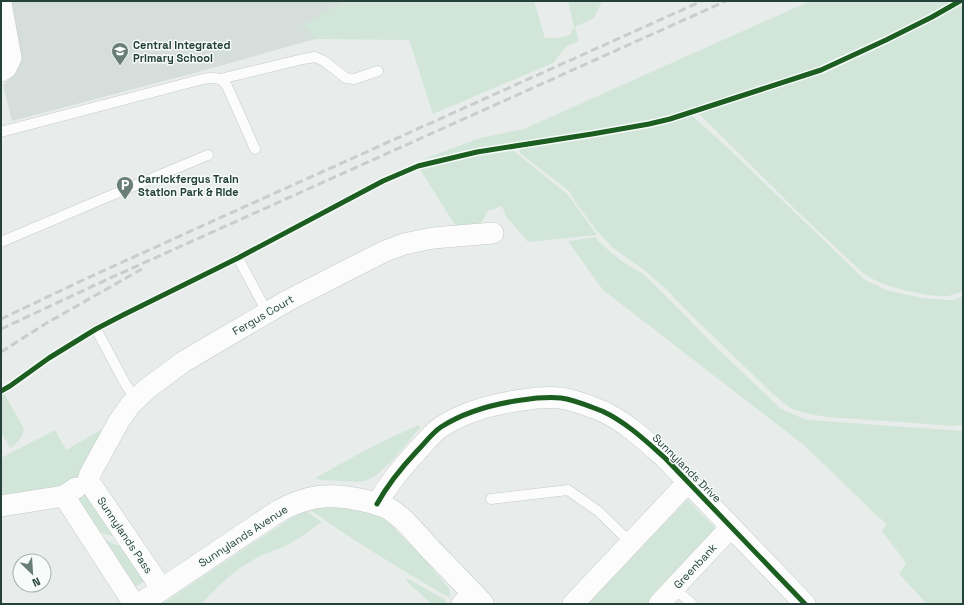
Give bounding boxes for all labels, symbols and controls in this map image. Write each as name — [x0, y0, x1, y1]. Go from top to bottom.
place label: Central Integrated Primary School — [133, 38, 230, 65]
school or university icon: Central Integrated Primary School — [110, 41, 130, 66]
place label: Carrickfergus Train Station Park & Ride — [138, 172, 239, 199]
parking icon: Carrickfergus Train Station Park & Ride — [115, 175, 135, 200]
street label: Fergus Court — [230, 292, 296, 338]
street label: Sunnylands Drive — [650, 431, 724, 505]
street label: Sunnylands Pass — [94, 494, 156, 576]
street label: Sunnylands Avenue — [196, 502, 290, 570]
street label: Greenbank — [670, 540, 720, 592]
north arrow — [12, 553, 52, 593]
text: N — [30, 574, 43, 590]

